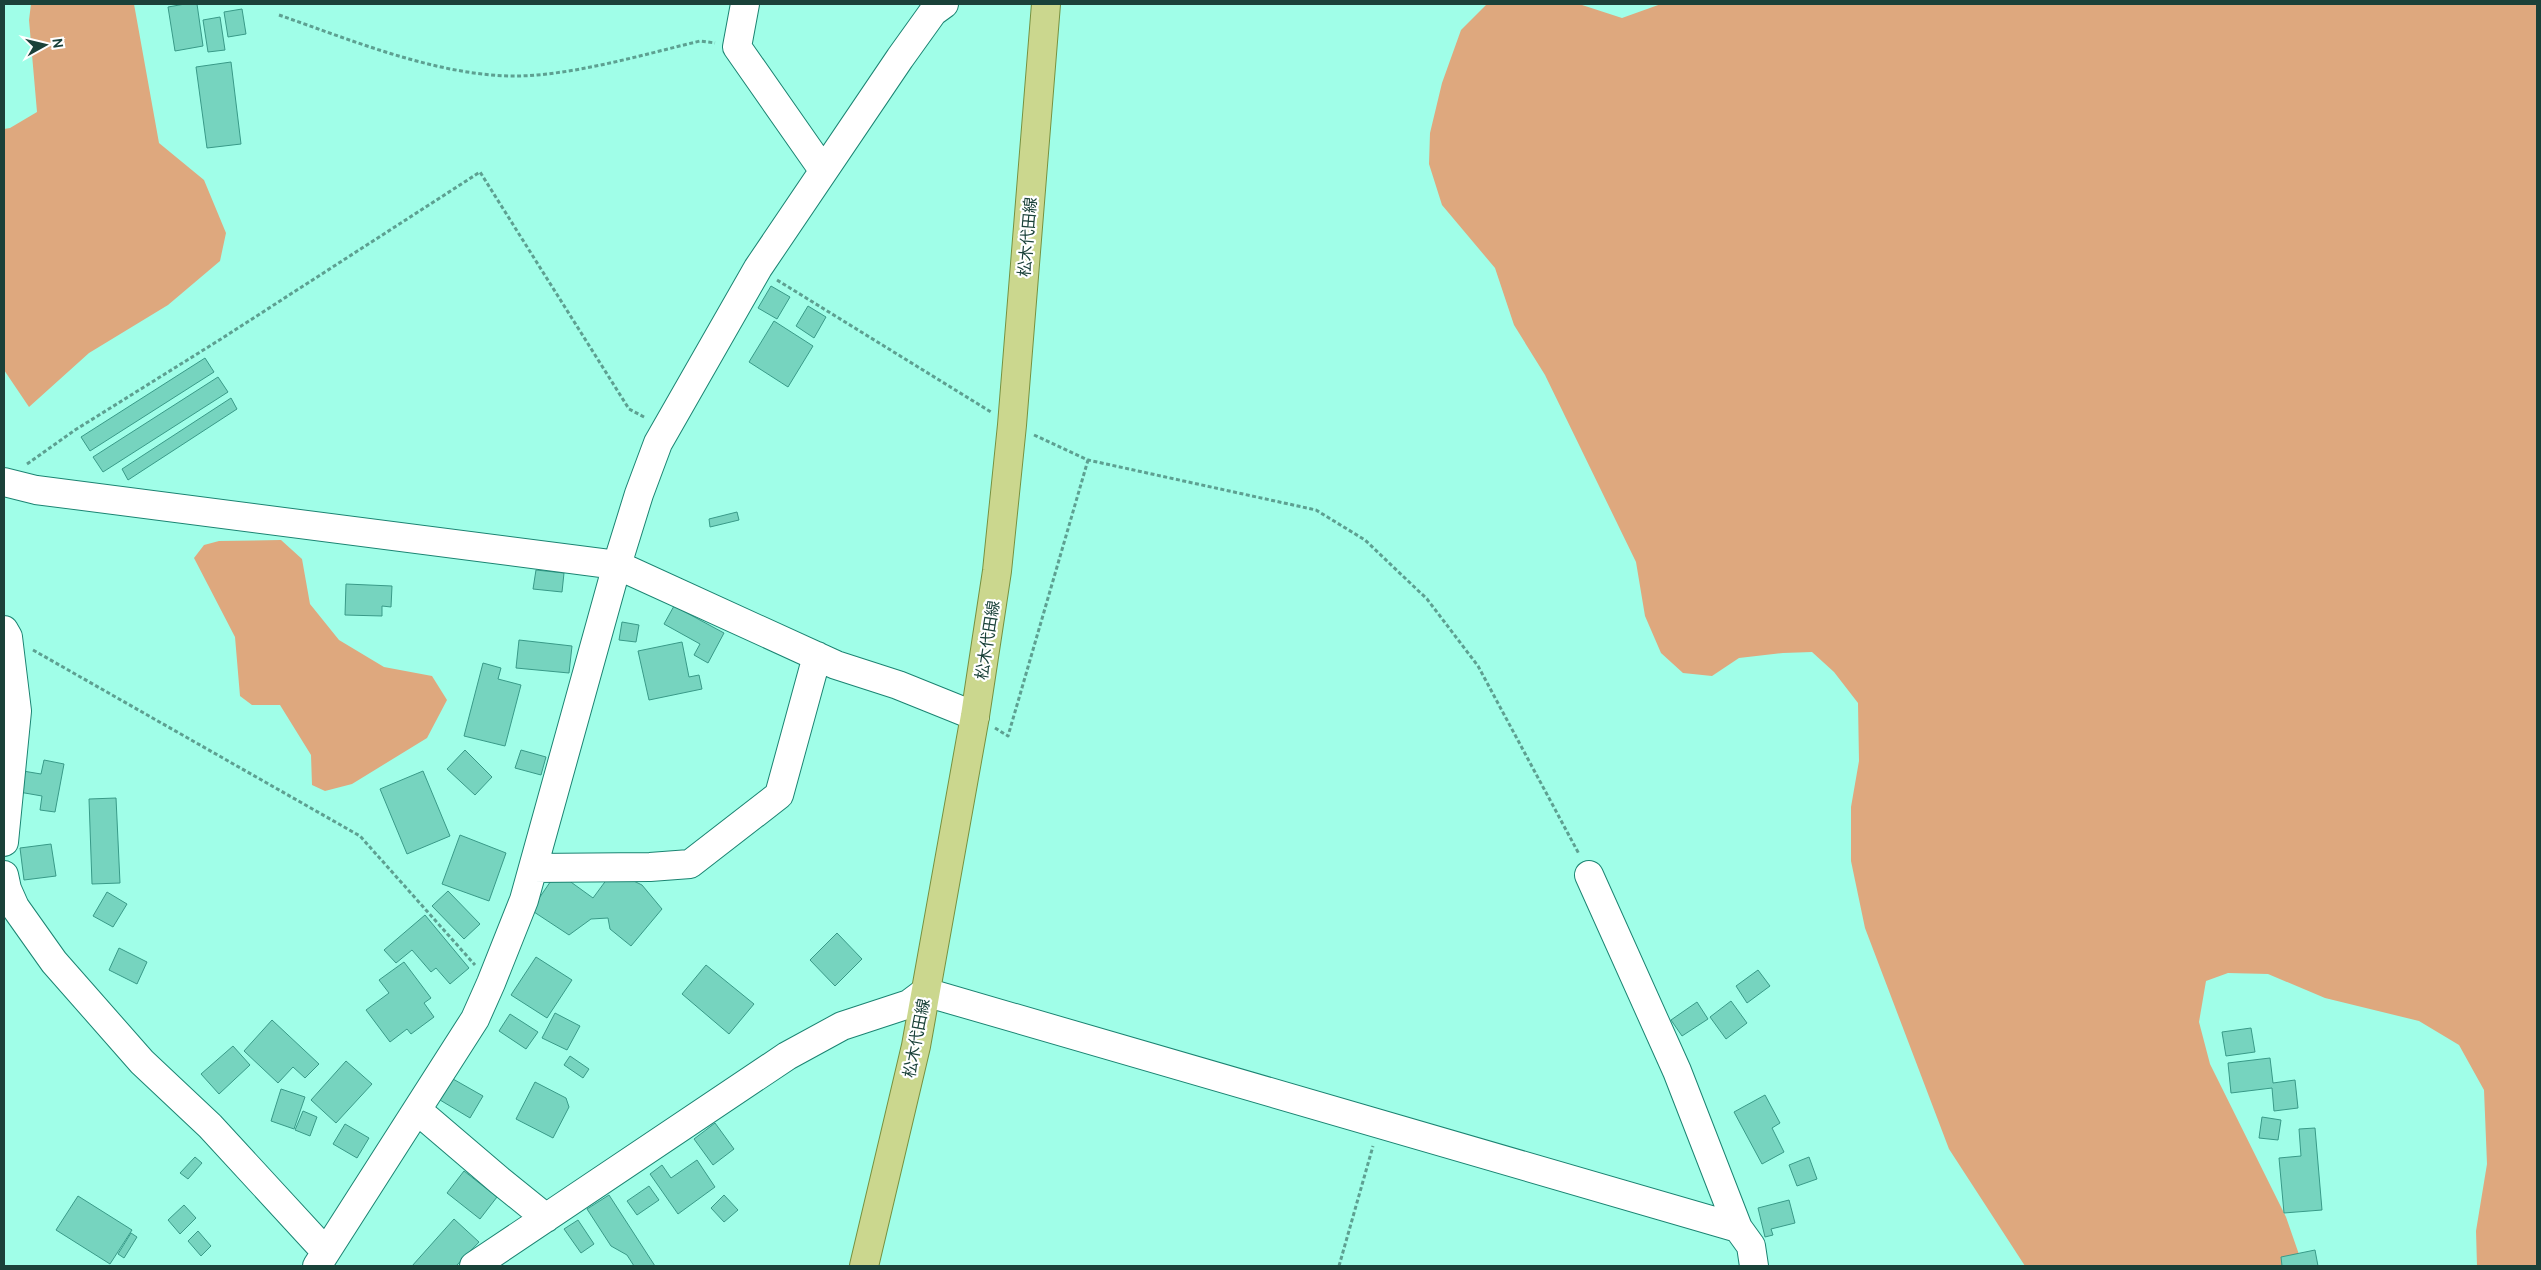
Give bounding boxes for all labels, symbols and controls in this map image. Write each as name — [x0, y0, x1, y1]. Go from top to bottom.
north arrow — [20, 20, 70, 70]
text: N — [48, 37, 67, 49]
street label: 松木代田線 — [1015, 196, 1040, 278]
street label: 松木代田線 — [972, 599, 1003, 681]
street label: 松木代田線 — [900, 997, 933, 1079]

